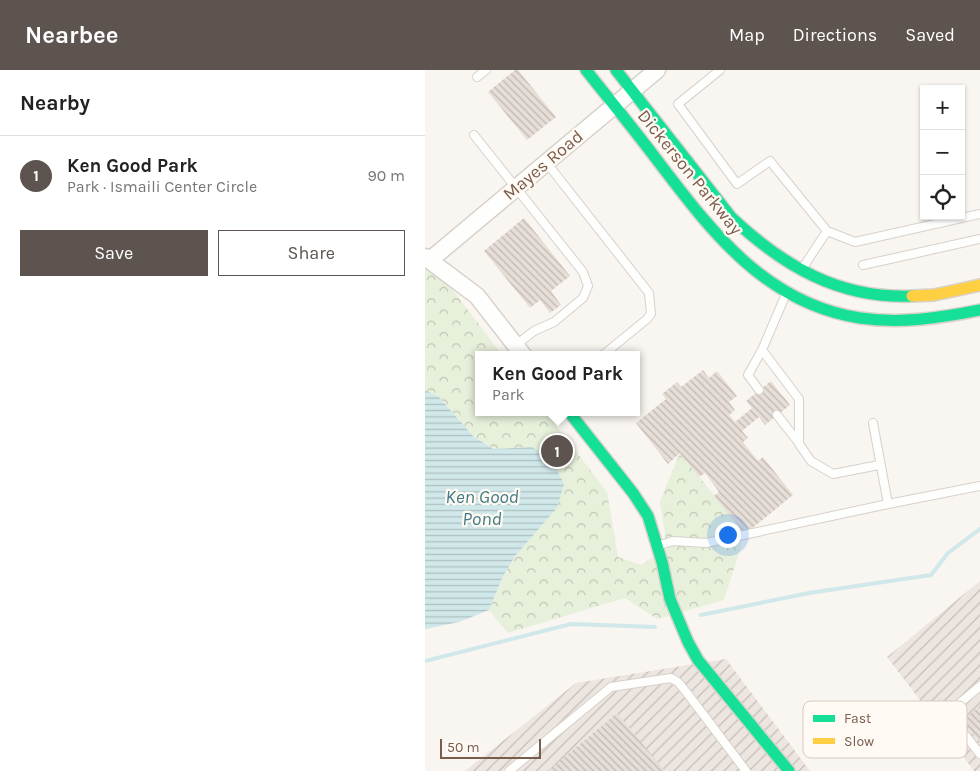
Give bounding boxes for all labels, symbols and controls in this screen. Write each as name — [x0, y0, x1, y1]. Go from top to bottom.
text: Nearbee — [25, 21, 119, 49]
text: Map — [729, 24, 765, 46]
text: Directions — [793, 24, 877, 46]
text: Saved — [905, 24, 955, 46]
map controls — [920, 85, 965, 220]
button: + — [920, 85, 965, 130]
text: Nearby — [20, 91, 90, 115]
street label: Dickerson Parkway — [633, 105, 748, 240]
street label: Mayes Road — [498, 125, 588, 205]
button: − — [920, 130, 965, 175]
text: Ken Good Park — [67, 155, 198, 177]
text: 1 — [33, 166, 39, 185]
text: 90 m — [367, 166, 405, 185]
button: locate — [920, 175, 965, 220]
text: Park · Ismaili Center Circle — [67, 177, 257, 196]
button: Save — [20, 230, 208, 276]
button: Share — [218, 230, 405, 276]
popup — [475, 351, 640, 416]
text: Ken Good Park — [492, 363, 623, 385]
text: Park — [492, 385, 525, 404]
pin: 1 — [541, 432, 573, 470]
water label: Ken Good Pond — [445, 486, 519, 530]
your location — [715, 522, 741, 548]
legend — [803, 701, 967, 758]
text: Fast — [844, 710, 871, 727]
text: Slow — [844, 733, 874, 750]
scale bar — [440, 736, 541, 759]
text: 50 m — [447, 739, 480, 756]

